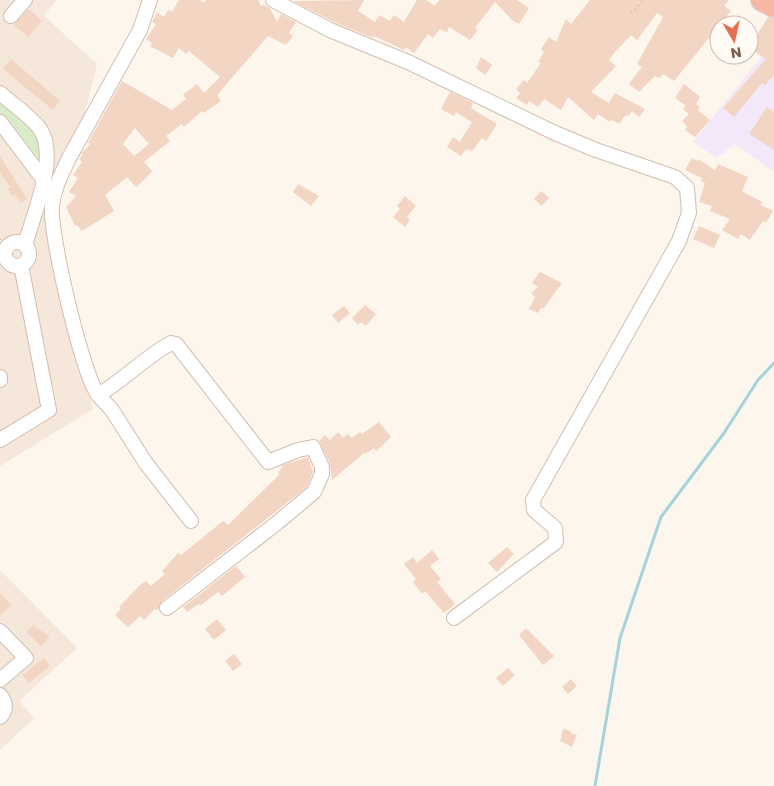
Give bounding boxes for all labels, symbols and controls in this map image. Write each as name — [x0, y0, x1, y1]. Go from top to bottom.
north arrow — [709, 15, 759, 65]
text: N — [729, 42, 743, 64]

